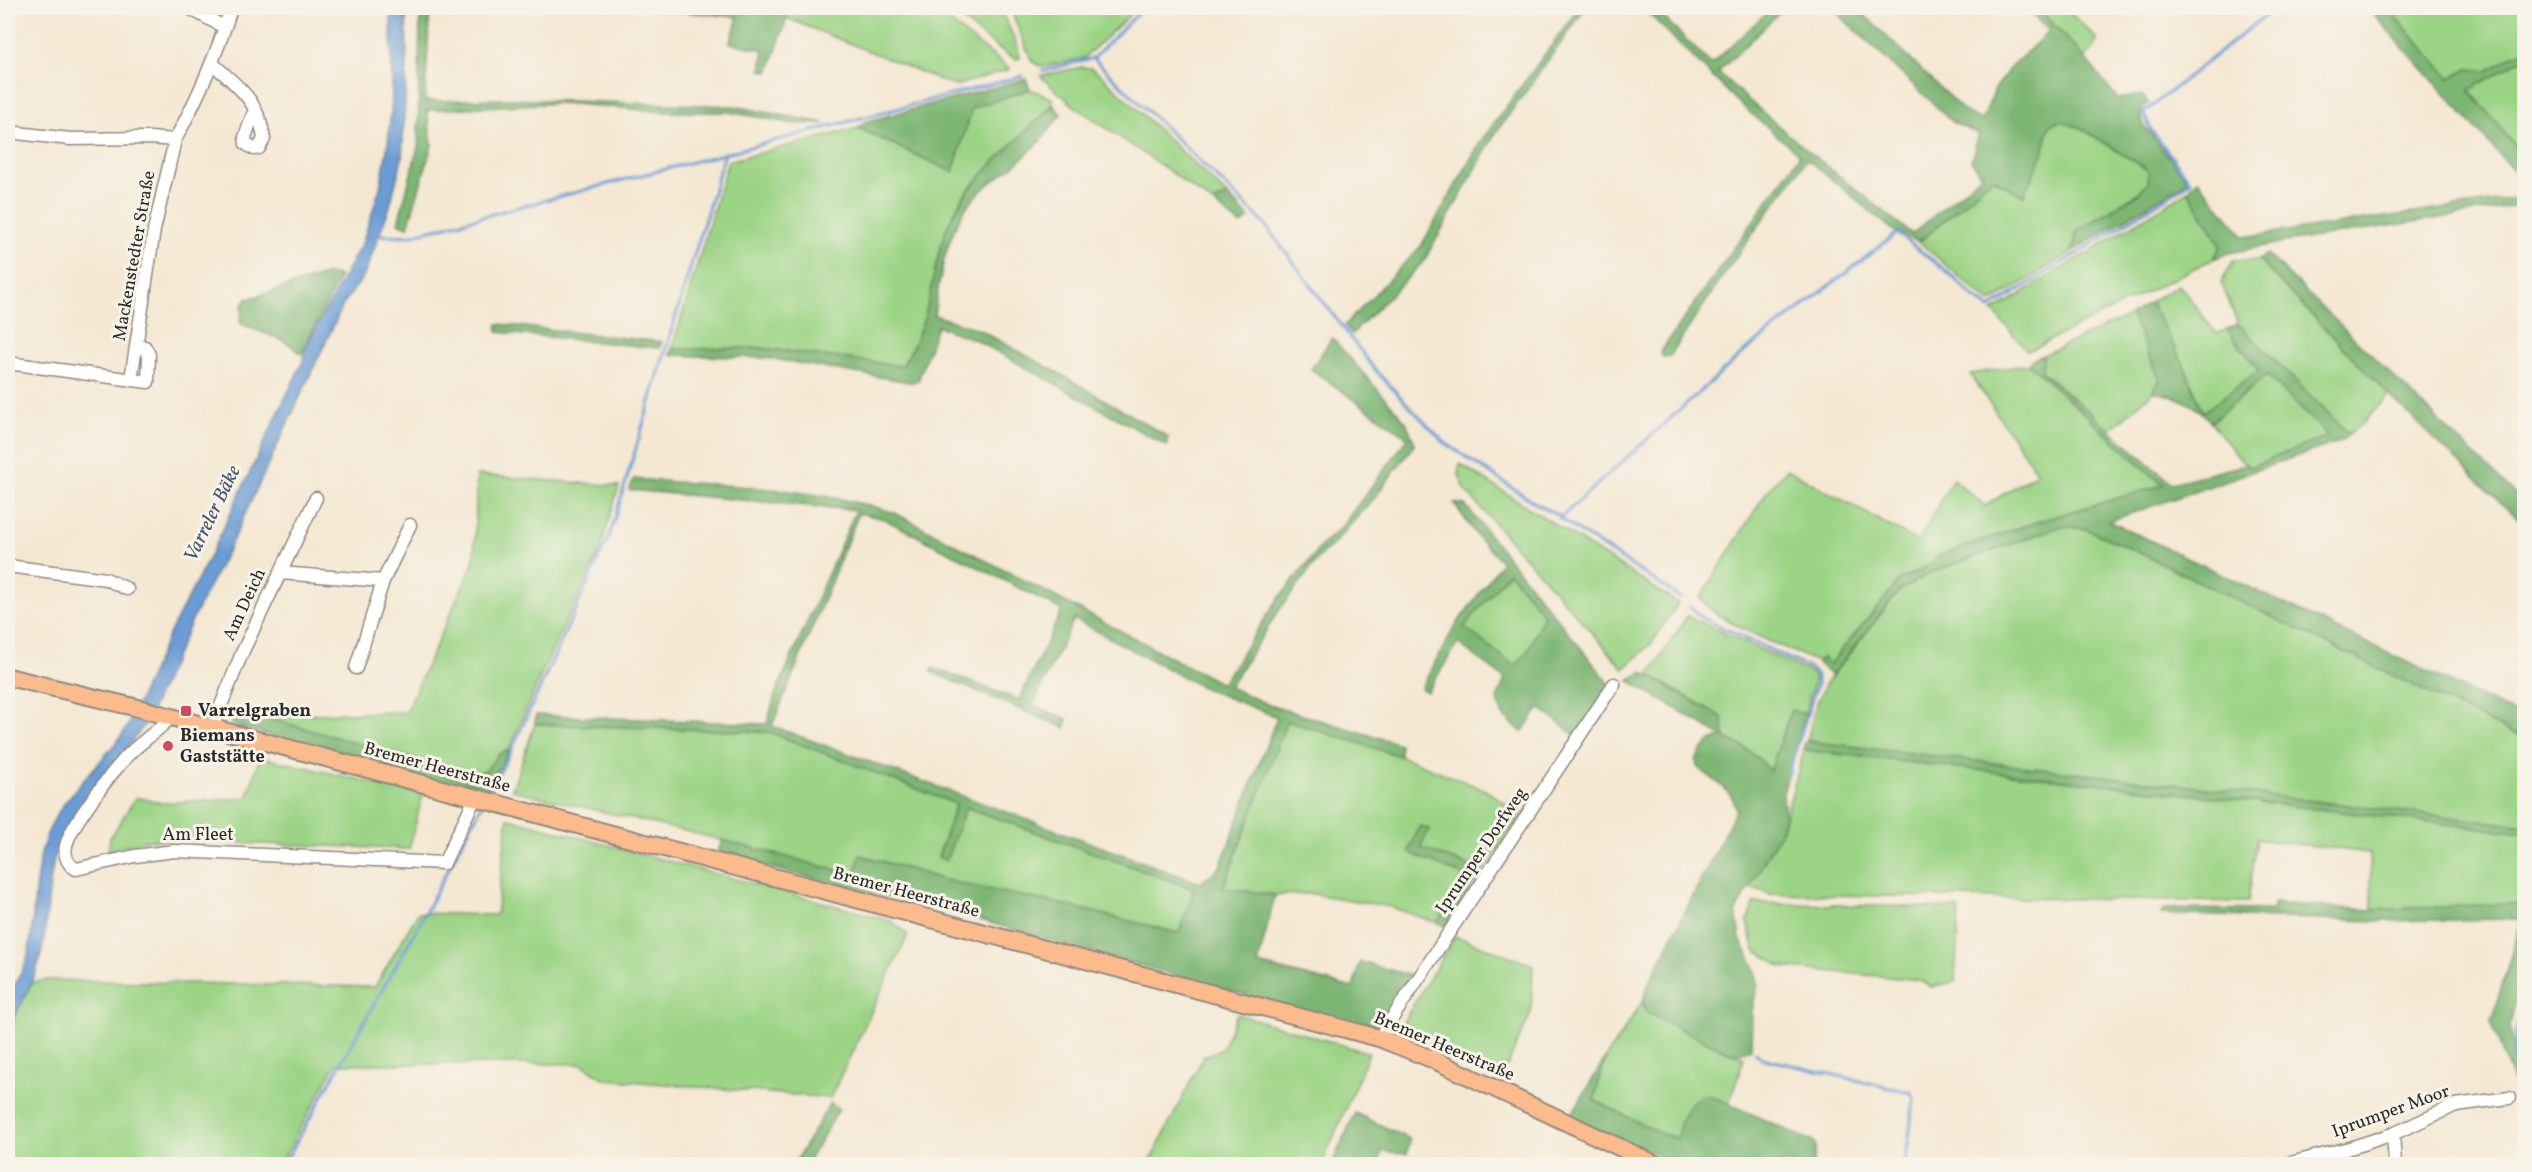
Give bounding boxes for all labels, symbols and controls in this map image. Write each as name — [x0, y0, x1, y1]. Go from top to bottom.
street label: Mackenstedter Straße — [108, 169, 162, 343]
water label: Varreler Bäke — [178, 460, 249, 567]
street label: Am Deich — [217, 564, 273, 645]
place label: Varrelgraben — [198, 699, 311, 724]
marker: Varrelgraben — [179, 704, 193, 718]
place label: Biemans Gaststätte — [180, 724, 265, 770]
street label: Bremer Heerstraße — [361, 736, 513, 800]
marker: Biemans Gaststätte — [161, 739, 175, 753]
street label: Iprumper Dorfweg — [1430, 783, 1534, 919]
street label: Am Fleet — [162, 823, 234, 848]
street label: Bremer Heerstraße — [830, 861, 982, 925]
street label: Bremer Heerstraße — [1370, 1006, 1518, 1088]
street label: Iprumper Moor — [2329, 1079, 2454, 1145]

